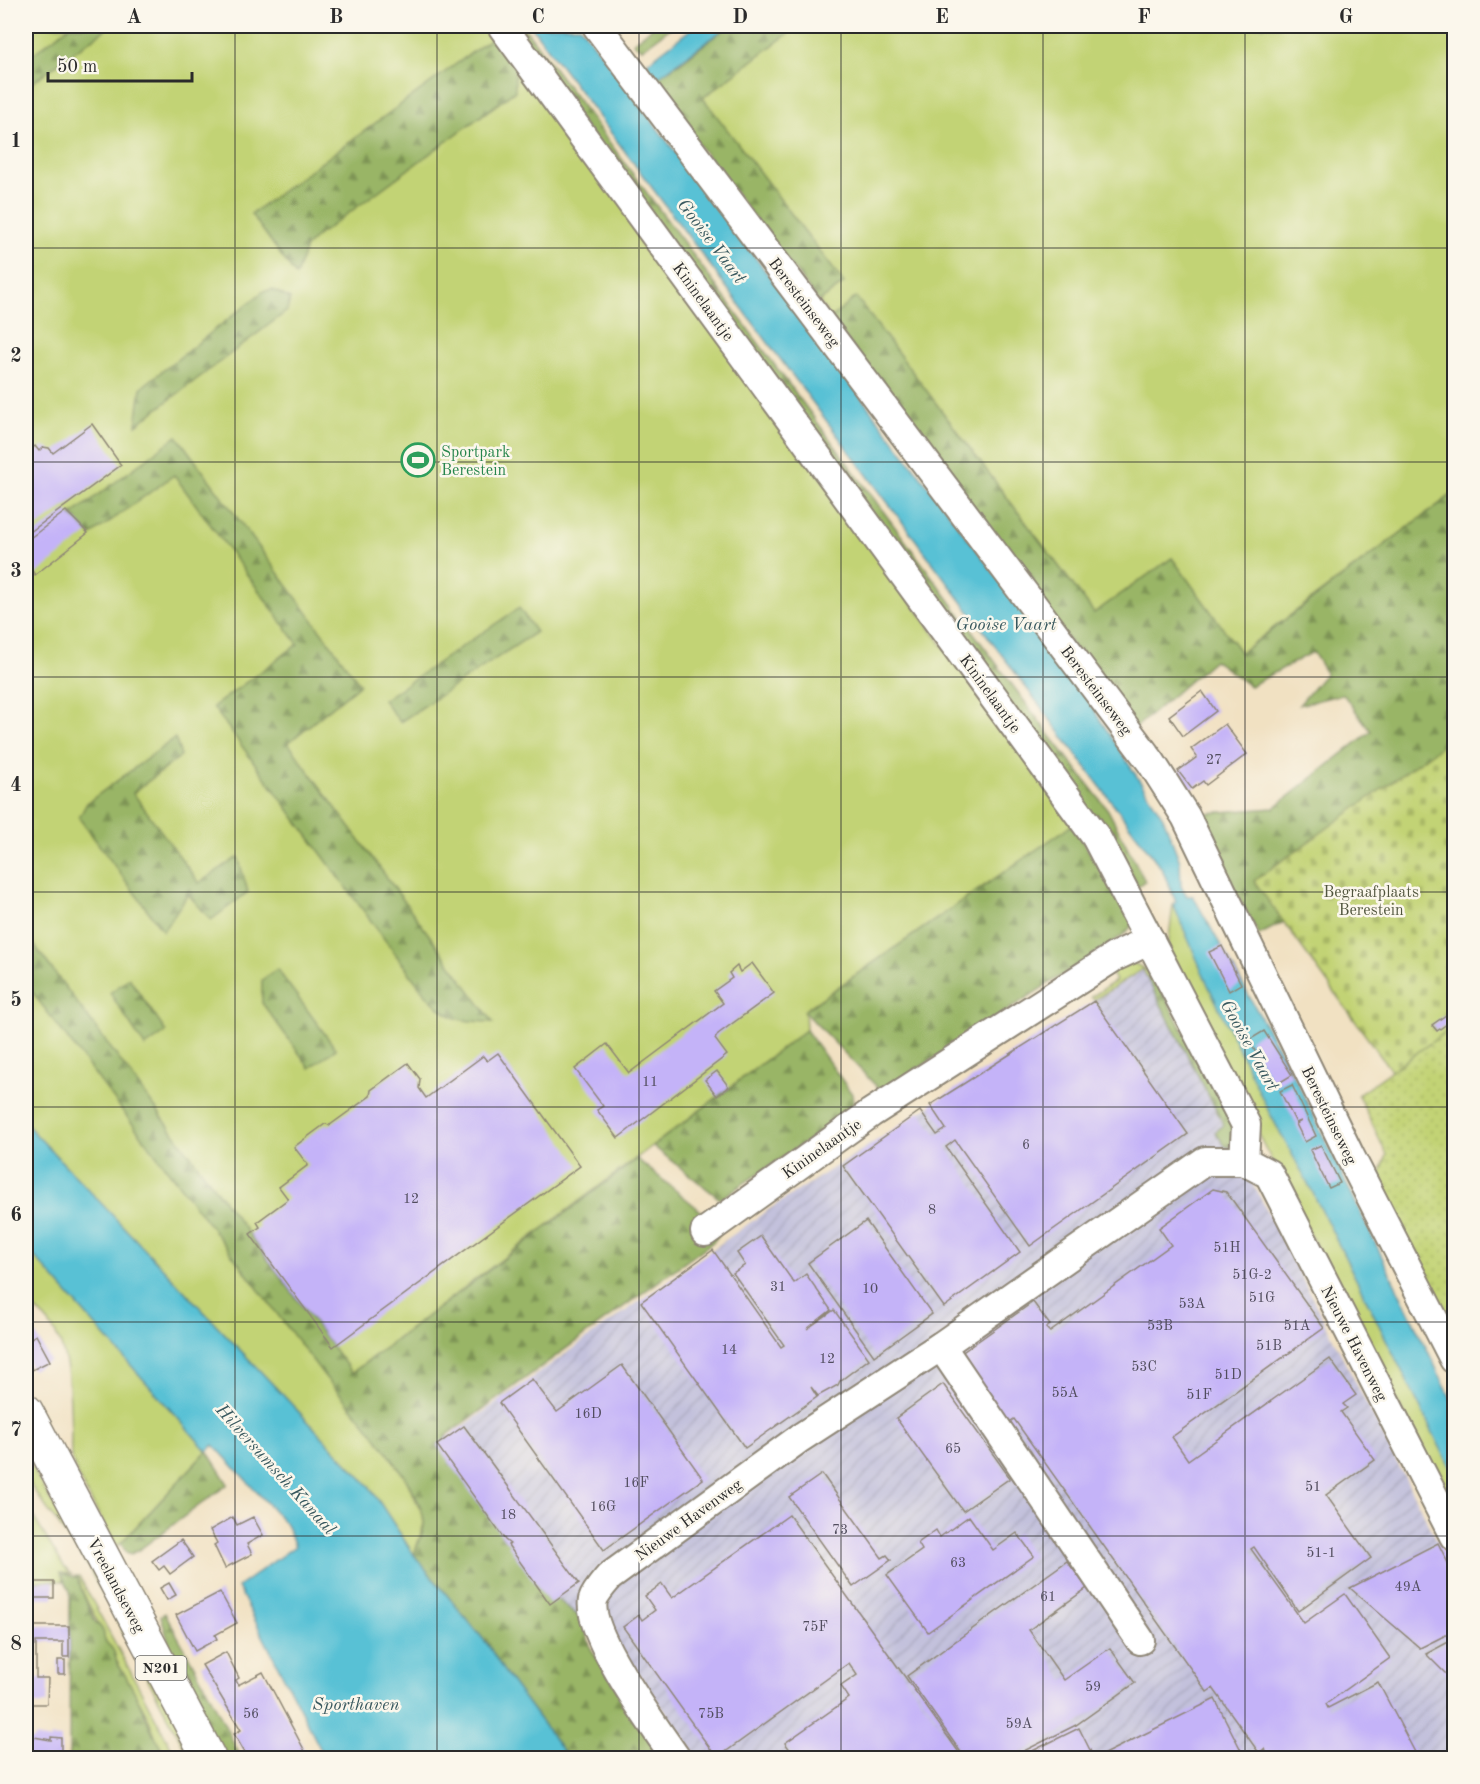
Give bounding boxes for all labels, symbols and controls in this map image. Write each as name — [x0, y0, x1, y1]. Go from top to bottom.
text: A — [126, 8, 142, 28]
text: B — [329, 8, 343, 28]
text: C — [531, 8, 545, 28]
text: D — [732, 8, 748, 28]
text: E — [935, 8, 949, 28]
text: F — [1137, 8, 1151, 28]
text: G — [1339, 8, 1353, 28]
scale bar — [48, 45, 192, 83]
text: 50 m — [57, 58, 97, 76]
text: 1 — [10, 132, 22, 152]
water label: Gooise Vaart — [674, 196, 749, 287]
street label: Beresteinseweg — [765, 256, 842, 351]
street label: Kininelaantje — [669, 260, 736, 344]
text: 2 — [10, 347, 22, 367]
sports icon: Sportpark Berestein — [400, 442, 436, 478]
place label: Sportpark Berestein — [441, 445, 510, 479]
text: 3 — [10, 562, 22, 582]
water label: Gooise Vaart — [956, 616, 1057, 634]
street label: Beresteinseweg — [1057, 644, 1134, 739]
street label: Kininelaantje — [956, 652, 1023, 736]
house number: 27 — [1206, 753, 1222, 767]
text: 4 — [10, 776, 22, 796]
park label: Begraafplaats Berestein — [1323, 885, 1419, 919]
text: 5 — [10, 990, 22, 1011]
water label: Gooise Vaart — [1217, 997, 1282, 1094]
street label: Beresteinseweg — [1298, 1064, 1359, 1168]
house number: 11 — [642, 1075, 658, 1089]
street label: Kininelaantje — [780, 1117, 865, 1183]
house number: 6 — [1022, 1138, 1030, 1152]
house number: 12 — [403, 1192, 419, 1206]
house number: 8 — [928, 1203, 936, 1217]
text: 6 — [10, 1206, 22, 1226]
house number: 51H — [1213, 1241, 1241, 1255]
house number: 51G-2 — [1232, 1268, 1272, 1282]
house number: 31 — [770, 1280, 786, 1294]
house number: 10 — [862, 1282, 878, 1296]
street label: Nieuwe Havenweg — [1317, 1284, 1389, 1405]
house number: 51G — [1249, 1291, 1275, 1305]
house number: 53A — [1179, 1297, 1206, 1311]
house number: 53B — [1147, 1319, 1173, 1333]
house number: 51A — [1284, 1319, 1311, 1333]
house number: 51B — [1256, 1339, 1282, 1353]
house number: 14 — [721, 1343, 737, 1357]
house number: 12 — [819, 1352, 835, 1366]
house number: 53C — [1131, 1360, 1157, 1374]
house number: 51D — [1214, 1368, 1242, 1382]
house number: 55A — [1052, 1386, 1079, 1400]
house number: 51F — [1186, 1388, 1212, 1402]
water label: Hilversumsch Kanaal — [211, 1400, 339, 1539]
house number: 16D — [574, 1407, 602, 1421]
text: 7 — [10, 1421, 22, 1441]
house number: 65 — [945, 1442, 961, 1456]
house number: 16F — [623, 1476, 649, 1490]
street label: Nieuwe Havenweg — [633, 1476, 746, 1565]
house number: 51 — [1305, 1480, 1321, 1494]
house number: 16G — [590, 1500, 616, 1514]
house number: 18 — [500, 1508, 516, 1522]
house number: 73 — [832, 1523, 848, 1537]
street label: Vreelandseweg — [84, 1536, 147, 1636]
house number: 51-1 — [1306, 1546, 1336, 1560]
house number: 63 — [950, 1556, 966, 1570]
house number: 49A — [1395, 1580, 1422, 1594]
house number: 61 — [1040, 1590, 1056, 1604]
house number: 75F — [802, 1620, 828, 1634]
text: 8 — [10, 1635, 22, 1655]
road number: N201 — [136, 1656, 186, 1680]
house number: 59 — [1085, 1680, 1101, 1694]
water label: Sporthaven — [312, 1696, 400, 1714]
house number: 56 — [243, 1707, 259, 1721]
house number: 75B — [698, 1707, 724, 1721]
house number: 59A — [1006, 1717, 1033, 1731]

